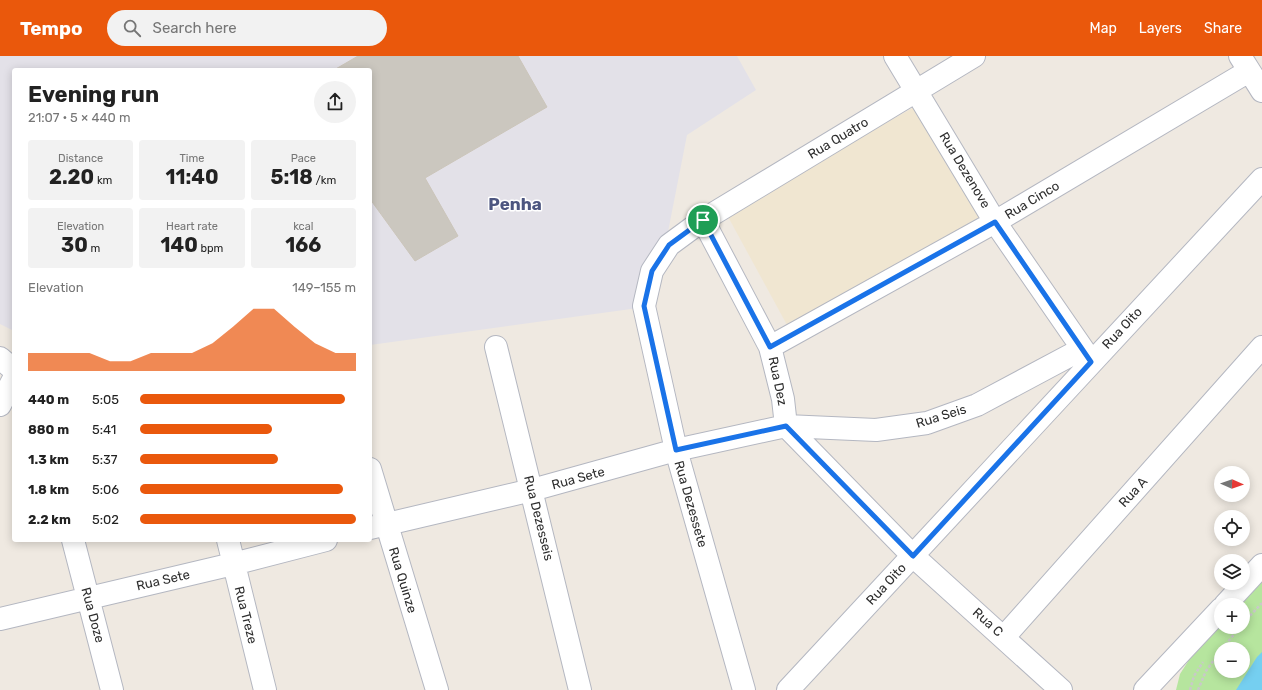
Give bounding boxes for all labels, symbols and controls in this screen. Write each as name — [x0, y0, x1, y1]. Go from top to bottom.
search box — [107, 10, 387, 46]
text: Tempo — [20, 17, 83, 40]
icon: search — [121, 17, 143, 39]
text: Search here — [153, 19, 237, 37]
text: Map — [1090, 20, 1117, 37]
text: Layers — [1139, 20, 1182, 37]
text: Share — [1204, 20, 1242, 37]
text: Evening run — [28, 81, 159, 108]
button: share — [314, 81, 356, 123]
text: 21:07 · 5 × 440 m — [28, 110, 131, 125]
street label: Rua Quatro — [805, 114, 871, 162]
street label: Rua Dezenove — [936, 129, 994, 211]
text: Distance — [58, 152, 103, 165]
text: Time — [180, 152, 204, 165]
text: Pace — [291, 152, 316, 165]
text: 2.20 — [49, 165, 94, 189]
text: 11:40 — [166, 165, 218, 189]
text: 5:18 — [270, 165, 313, 189]
text: km — [94, 174, 112, 187]
text: /km — [313, 174, 336, 187]
street label: Rua Cinco — [1002, 178, 1062, 222]
district label: Penha — [488, 194, 542, 214]
pin — [686, 203, 720, 237]
icon: arrive — [692, 209, 714, 231]
text: Elevation — [57, 220, 104, 233]
text: Heart rate — [166, 220, 218, 233]
text: kcal — [293, 220, 313, 233]
text: 30 — [61, 233, 88, 257]
text: 140 — [161, 233, 198, 257]
text: 166 — [285, 233, 321, 257]
text: m — [88, 242, 100, 255]
text: bpm — [198, 242, 223, 255]
text: Elevation — [28, 280, 84, 295]
text: 149–155 m — [292, 280, 356, 295]
street label: Rua Oito — [1099, 304, 1145, 352]
street label: Rua Dez — [766, 355, 791, 407]
text: 440 m — [28, 392, 69, 407]
text: 5:05 — [92, 392, 119, 407]
street label: Rua Seis — [914, 401, 968, 431]
text: 880 m — [28, 422, 69, 437]
text: 5:41 — [92, 422, 116, 437]
text: 1.3 km — [28, 452, 69, 467]
text: 5:37 — [92, 452, 118, 467]
street label: Rua Dezessete — [671, 459, 711, 549]
street label: Rua Sete — [550, 464, 606, 492]
north arrow — [1214, 466, 1250, 502]
map controls — [1214, 466, 1250, 678]
street label: Rua Dezesseis — [521, 474, 557, 562]
street label: Rua A — [1116, 474, 1150, 510]
text: 1.8 km — [28, 482, 69, 497]
text: 5:06 — [92, 482, 119, 497]
button: locate — [1214, 510, 1250, 546]
text: 2.2 km — [28, 512, 71, 527]
text: 5:02 — [92, 512, 119, 527]
street label: Rua Quinze — [386, 545, 420, 615]
button: layers — [1214, 554, 1250, 590]
street label: Rua Oito — [863, 560, 909, 608]
street label: Rua Sete — [135, 567, 191, 593]
street label: Rua Treze — [232, 585, 260, 645]
street label: Rua Doze — [78, 586, 108, 644]
button: + — [1214, 598, 1250, 634]
street label: Rua C — [970, 605, 1006, 640]
button: − — [1214, 642, 1250, 678]

